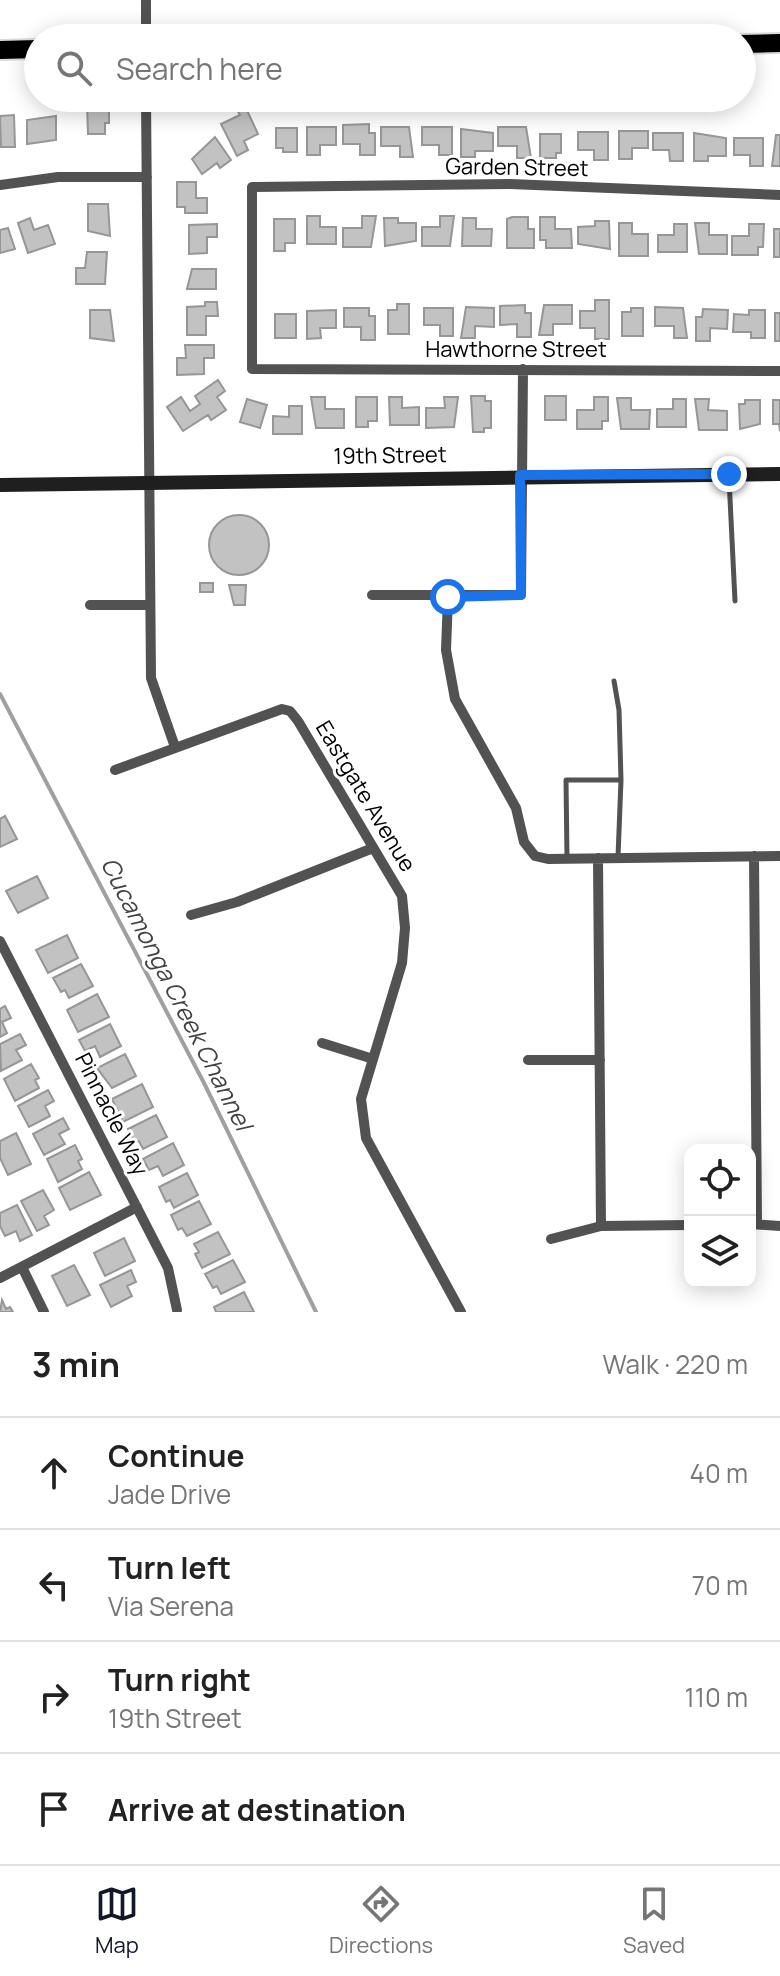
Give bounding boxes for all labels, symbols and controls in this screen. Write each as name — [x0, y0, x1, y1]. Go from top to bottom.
search box — [24, 24, 756, 112]
icon: search — [52, 46, 96, 90]
text: Search here — [116, 48, 283, 89]
street label: Garden Street — [445, 151, 589, 183]
street label: Hawthorne Street — [425, 334, 607, 364]
street label: 19th Street — [333, 439, 447, 471]
route end — [711, 456, 747, 492]
route start — [430, 579, 466, 615]
street label: Eastgate Avenue — [309, 715, 423, 877]
water label: Cucamonga Creek Channel — [94, 851, 262, 1138]
street label: Pinnacle Way — [68, 1048, 156, 1181]
map controls — [684, 1144, 756, 1288]
button: locate — [684, 1144, 756, 1216]
button: layers — [684, 1216, 756, 1288]
text: 3 min — [32, 1341, 120, 1387]
text: Walk · 220 m — [602, 1346, 748, 1382]
text: Continue — [108, 1435, 244, 1476]
icon: ahead — [32, 1451, 76, 1495]
text: 40 m — [690, 1455, 748, 1491]
text: Jade Drive — [108, 1476, 231, 1512]
text: Turn left — [108, 1547, 231, 1588]
icon: left — [32, 1563, 76, 1607]
text: 70 m — [692, 1567, 748, 1603]
text: Via Serena — [108, 1588, 234, 1624]
text: Turn right — [108, 1659, 251, 1700]
icon: right — [32, 1675, 76, 1719]
text: 110 m — [685, 1679, 748, 1715]
text: 19th Street — [108, 1700, 242, 1736]
icon: arrive — [32, 1787, 76, 1831]
text: Arrive at destination — [108, 1789, 406, 1830]
tab: Map — [95, 1882, 139, 1960]
tab: Directions — [329, 1882, 433, 1960]
tab: Saved — [623, 1882, 685, 1960]

